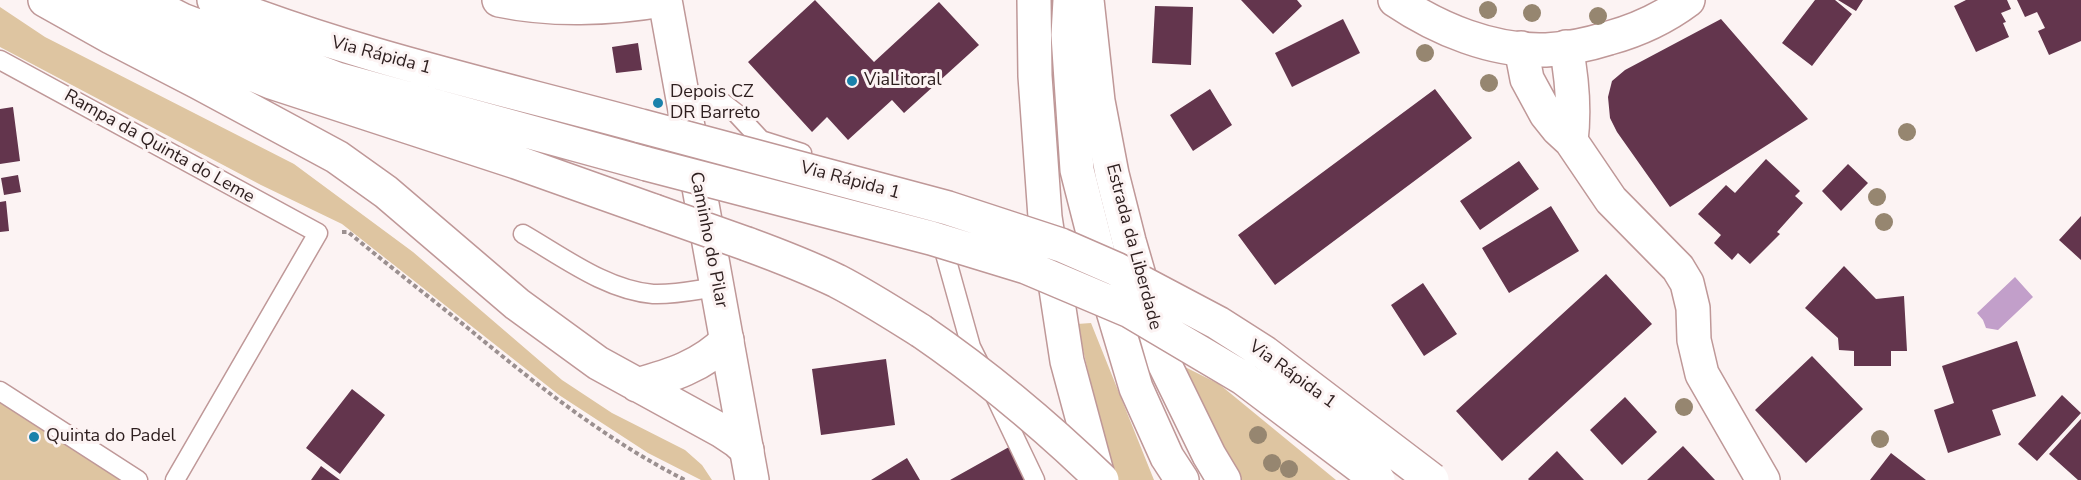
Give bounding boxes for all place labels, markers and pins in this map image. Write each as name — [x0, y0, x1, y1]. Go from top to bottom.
place label: ViaLitoral — [864, 70, 942, 92]
marker: ViaLitoral — [845, 74, 859, 88]
place label: Depois CZ DR Barreto — [670, 82, 760, 124]
marker: Depois CZ DR Barreto — [651, 96, 665, 110]
place label: Quinta do Padel — [46, 426, 176, 448]
marker: Quinta do Padel — [27, 430, 41, 444]

